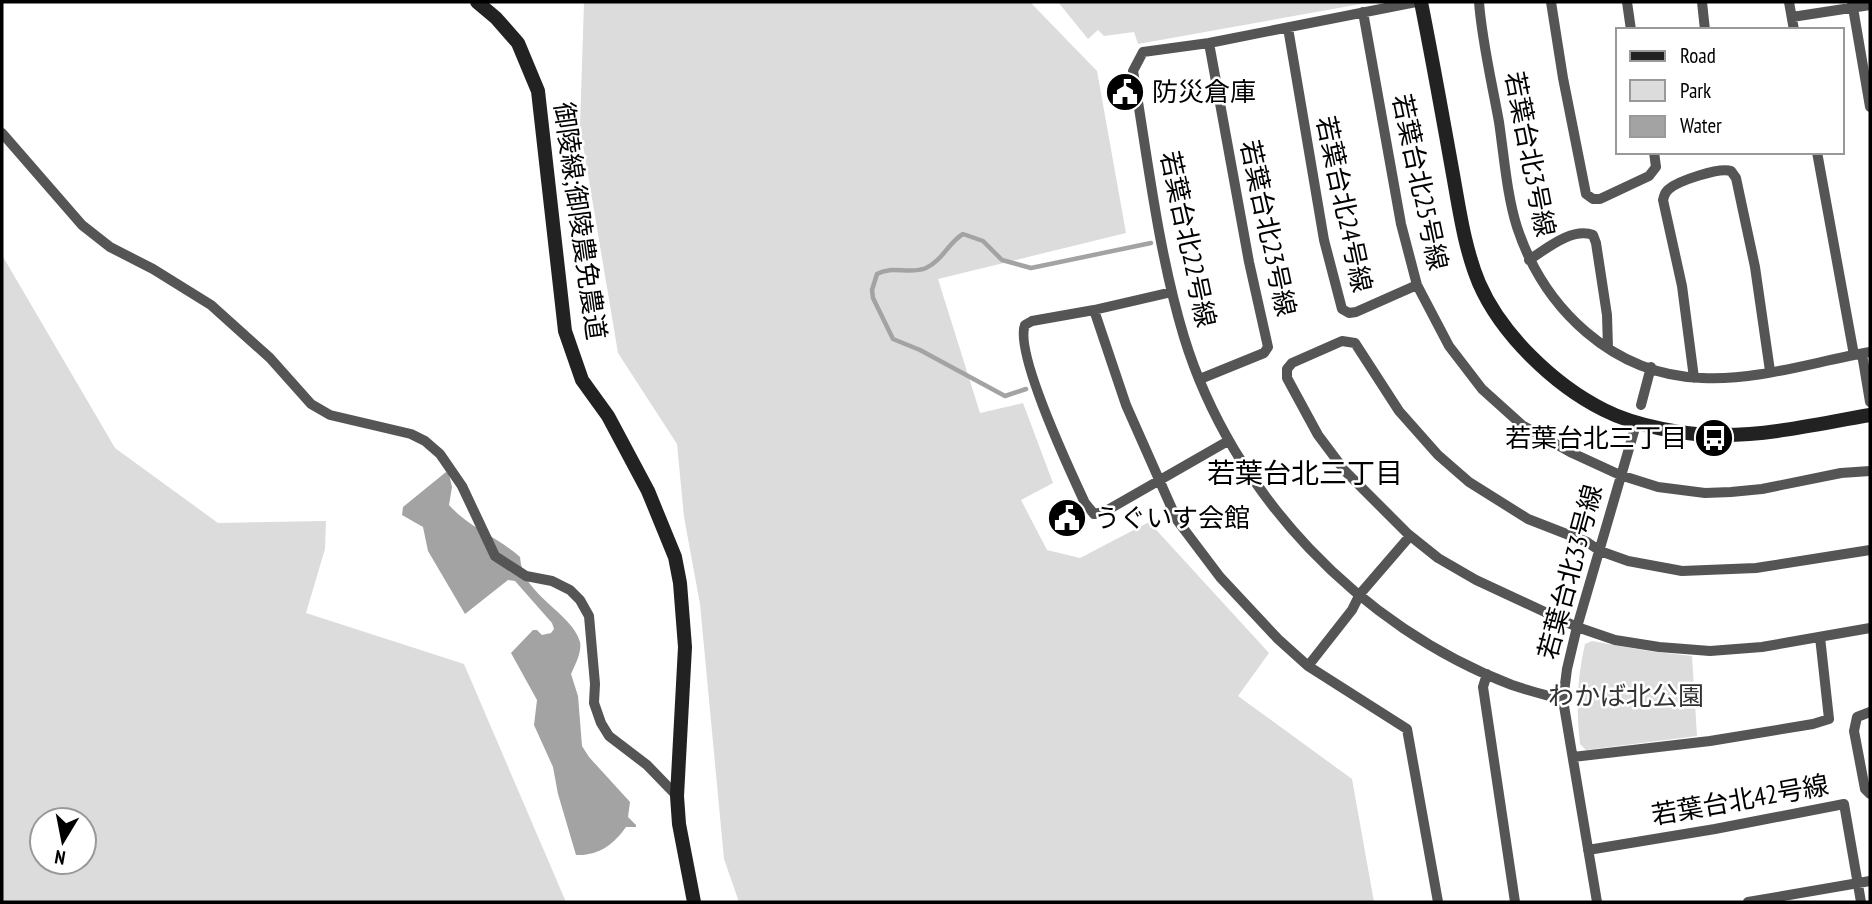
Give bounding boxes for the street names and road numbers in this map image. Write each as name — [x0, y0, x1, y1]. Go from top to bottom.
street label: 若葉台北3号線 — [1498, 68, 1563, 239]
street label: 若葉台北25号線 — [1386, 91, 1455, 273]
street label: 御陵線;御陵農免農道 — [547, 100, 614, 342]
street label: 若葉台北24号線 — [1310, 113, 1379, 295]
street label: 若葉台北23号線 — [1234, 137, 1303, 319]
street label: 若葉台北22号線 — [1154, 148, 1223, 330]
street label: 若葉台北33号線 — [1530, 481, 1609, 663]
street label: 若葉台北42号線 — [1649, 768, 1831, 831]

